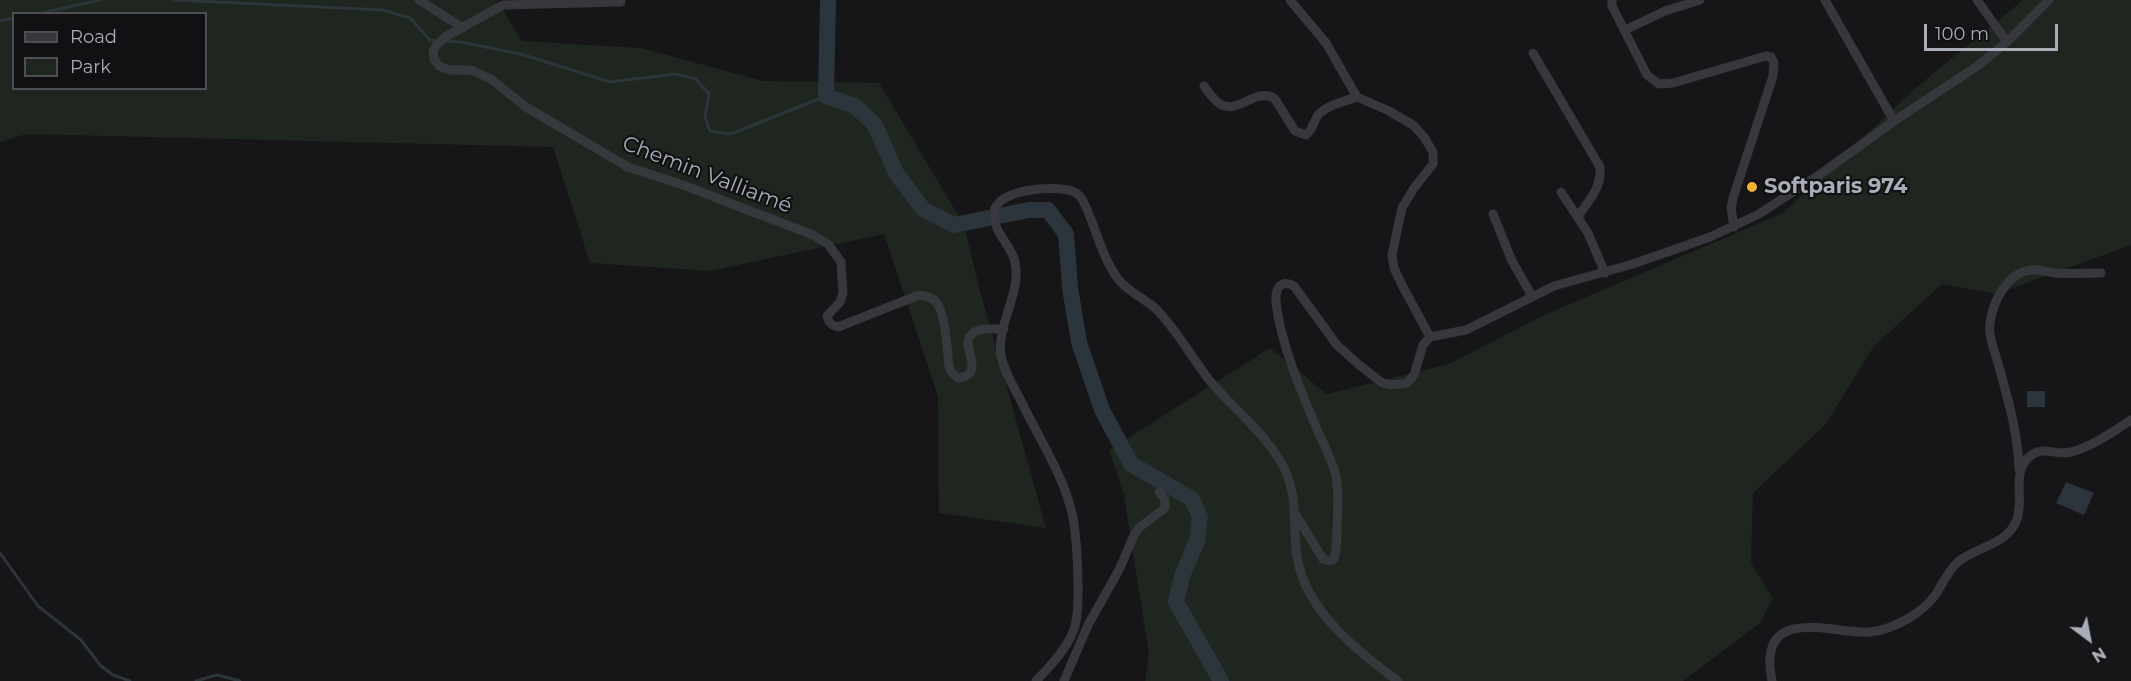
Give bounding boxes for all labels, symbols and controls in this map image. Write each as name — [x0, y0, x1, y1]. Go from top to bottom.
legend — [12, 12, 207, 90]
scale bar — [1927, 12, 2060, 50]
text: 100 m — [1935, 23, 1989, 45]
text: Road — [70, 26, 117, 48]
text: Park — [70, 56, 111, 78]
street label: Chemin Valliamé — [619, 131, 795, 219]
place label: Softparis 974 — [1764, 174, 1907, 200]
marker: Softparis 974 — [1745, 180, 1759, 194]
north arrow — [2059, 609, 2119, 669]
text: N — [2088, 643, 2109, 666]

